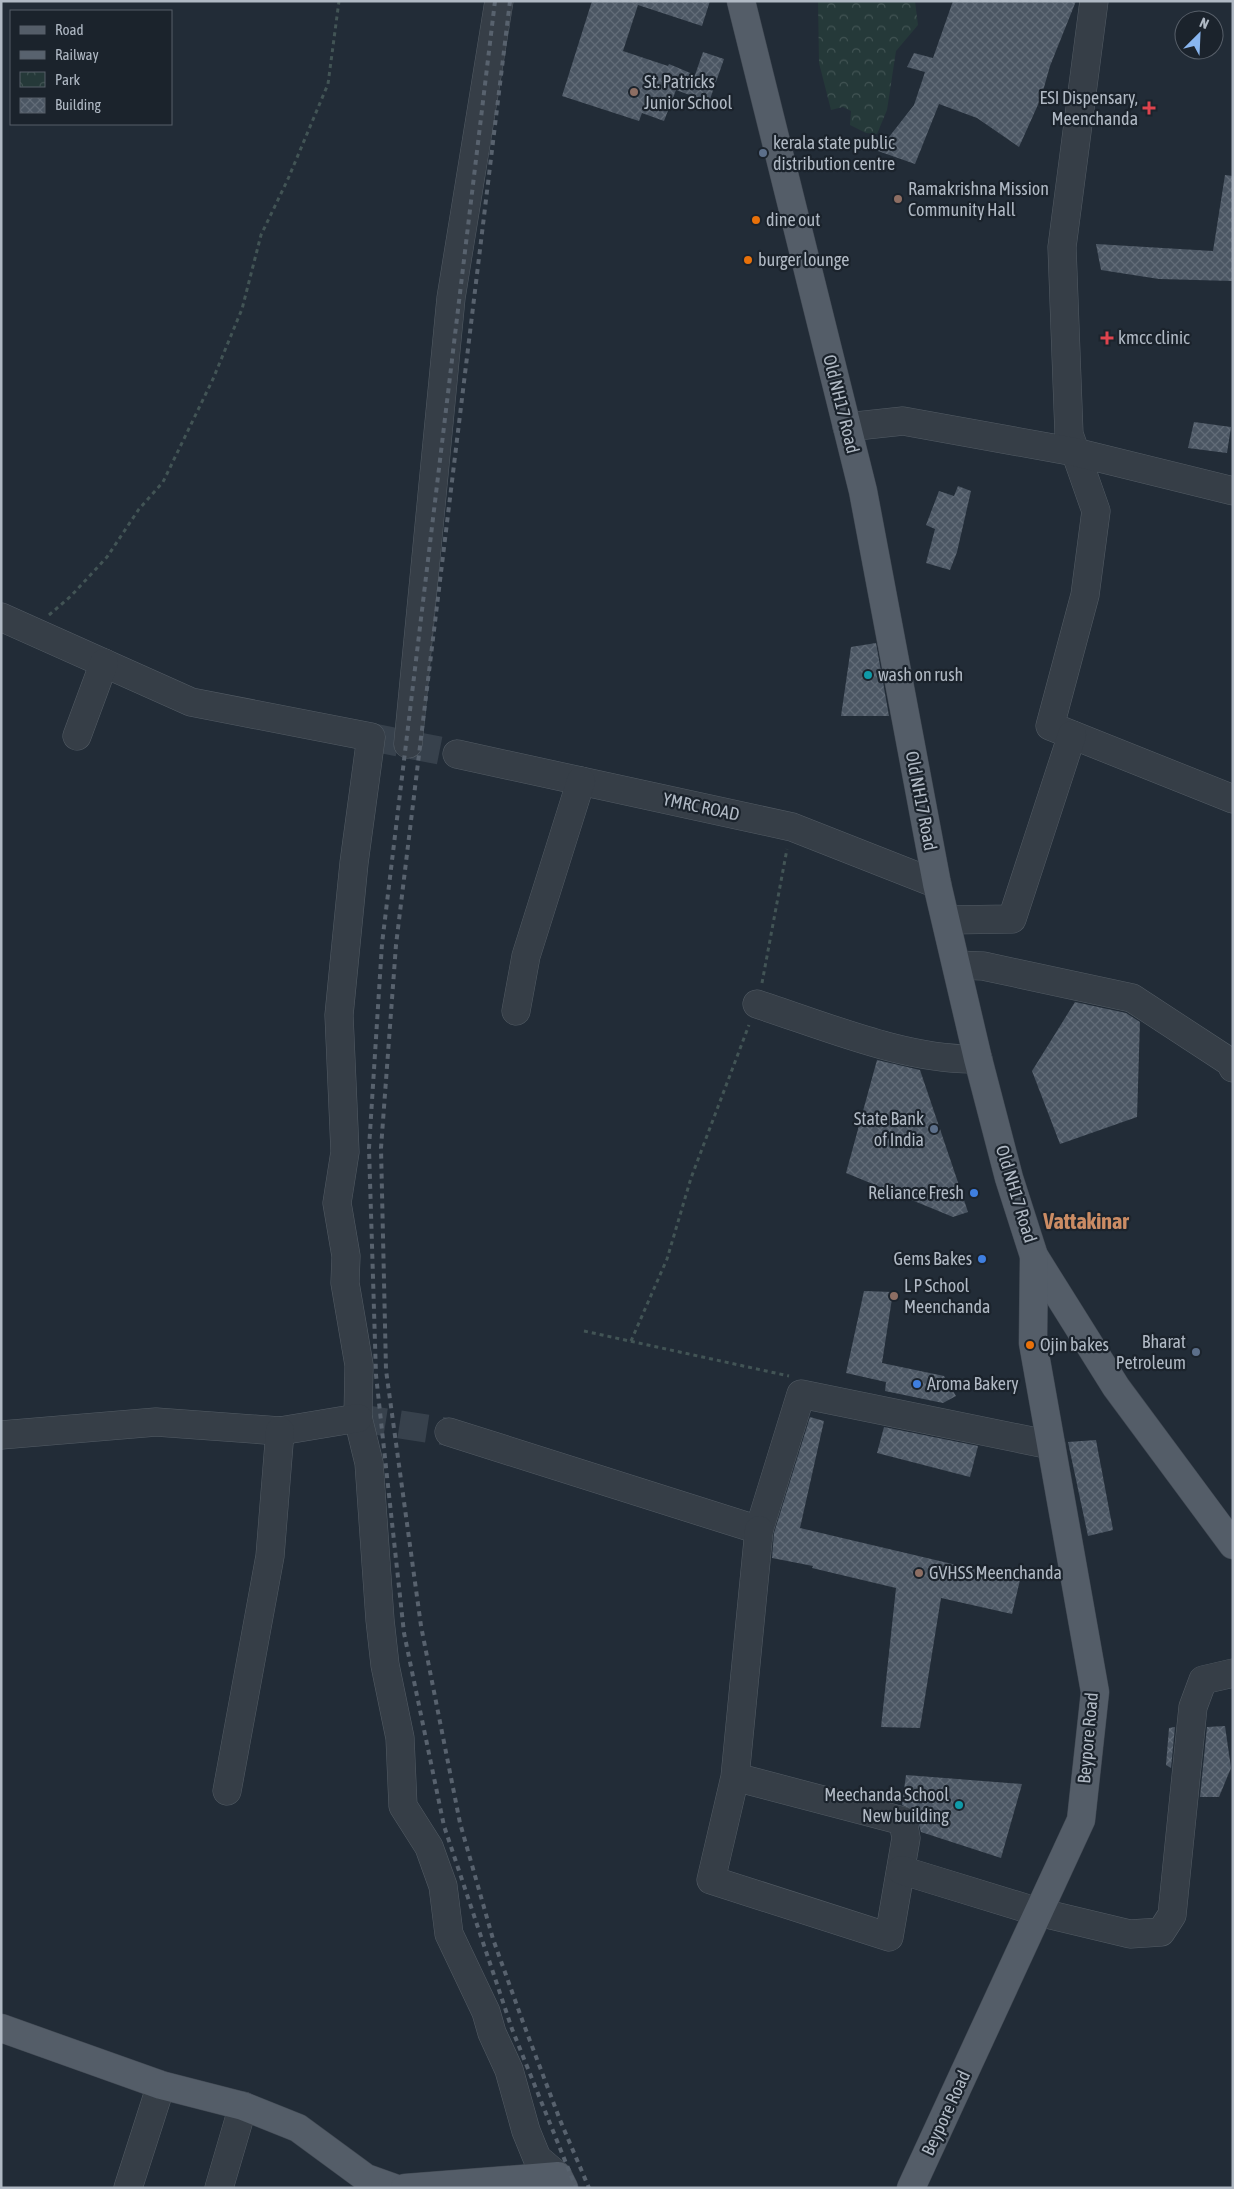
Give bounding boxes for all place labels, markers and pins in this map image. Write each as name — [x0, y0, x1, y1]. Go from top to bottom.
place label: St. Patricks Junior School — [644, 71, 732, 113]
marker: St. Patricks Junior School — [628, 86, 640, 98]
place label: ESI Dispensary, Meenchanda — [1040, 87, 1138, 129]
marker: ESI Dispensary, Meenchanda — [1142, 101, 1156, 115]
place label: kerala state public distribution centre — [773, 132, 895, 174]
marker: kerala state public distribution centre — [757, 147, 769, 159]
place label: Ramakrishna Mission Community Hall — [908, 178, 1049, 220]
marker: Ramakrishna Mission Community Hall — [892, 193, 904, 205]
place label: dine out — [766, 209, 820, 230]
marker: dine out — [750, 214, 762, 226]
place label: burger lounge — [758, 249, 849, 270]
marker: burger lounge — [742, 254, 754, 266]
place label: kmcc clinic — [1118, 327, 1190, 348]
marker: kmcc clinic — [1100, 331, 1114, 345]
place label: wash on rush — [878, 664, 963, 685]
marker: wash on rush — [862, 669, 874, 681]
place label: State Bank of India — [854, 1108, 924, 1150]
marker: State Bank of India — [928, 1123, 940, 1135]
place label: Reliance Fresh — [868, 1182, 964, 1203]
marker: Reliance Fresh — [968, 1187, 980, 1199]
place label: Gems Bakes — [894, 1248, 972, 1269]
marker: Gems Bakes — [976, 1253, 988, 1265]
place label: L P School Meenchanda — [904, 1275, 990, 1317]
marker: L P School Meenchanda — [888, 1290, 900, 1302]
place label: Bharat Petroleum — [1116, 1331, 1186, 1373]
place label: Ojin bakes — [1040, 1334, 1109, 1355]
marker: Ojin bakes — [1024, 1339, 1036, 1351]
marker: Bharat Petroleum — [1190, 1346, 1202, 1358]
place label: Aroma Bakery — [927, 1373, 1019, 1394]
marker: Aroma Bakery — [911, 1378, 923, 1390]
place label: GVHSS Meenchanda — [929, 1562, 1062, 1583]
marker: GVHSS Meenchanda — [913, 1567, 925, 1579]
place label: Meechanda School New building — [824, 1784, 949, 1826]
marker: Meechanda School New building — [953, 1799, 965, 1811]

